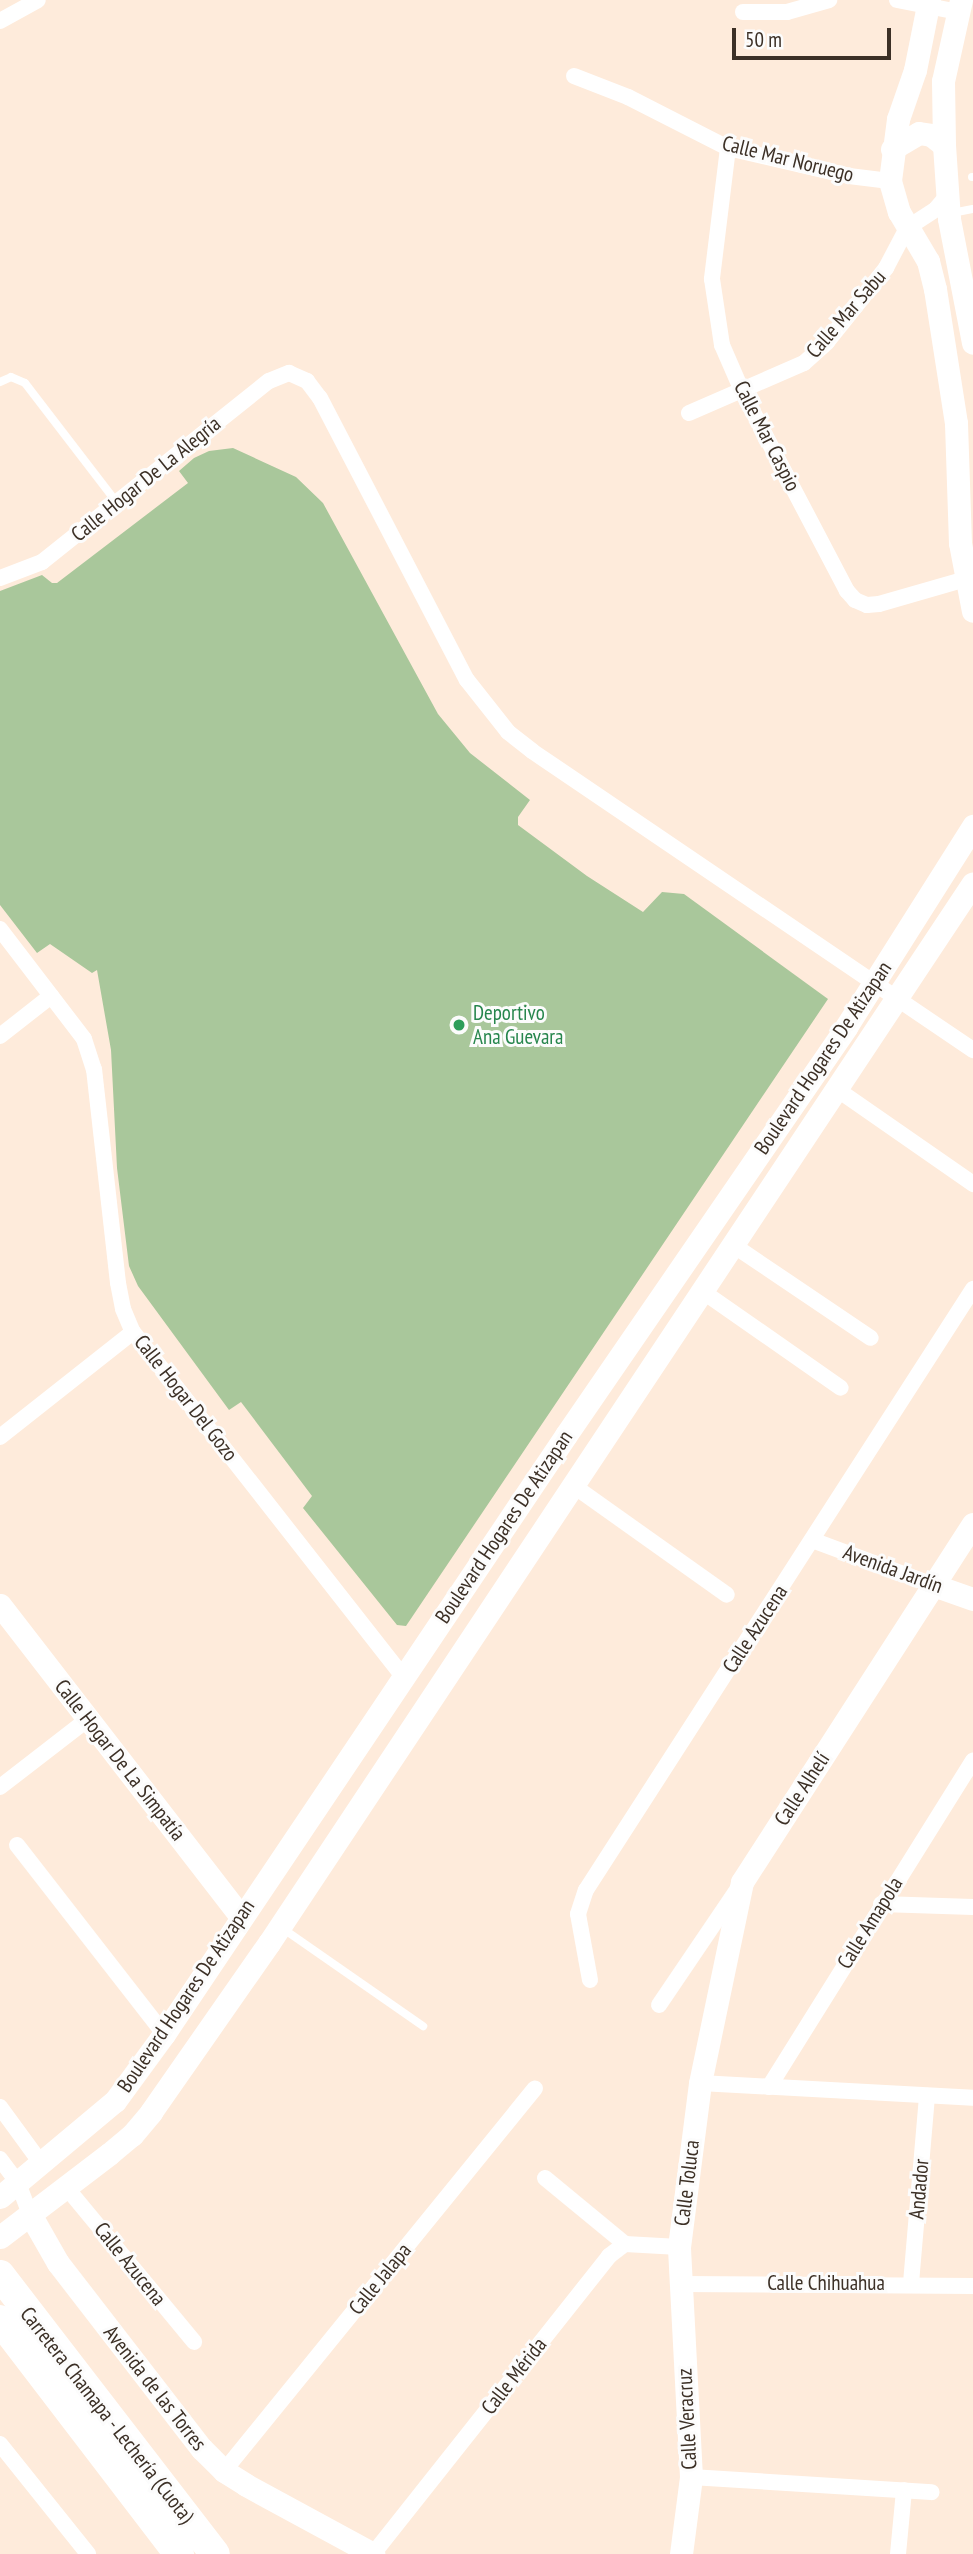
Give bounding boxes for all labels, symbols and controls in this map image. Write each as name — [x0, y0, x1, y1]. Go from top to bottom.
scale bar — [735, 14, 894, 58]
text: 50 m — [745, 26, 782, 53]
street label: Calle Mar Noruego — [720, 131, 856, 187]
street label: Calle Mar Sabu — [801, 265, 891, 363]
street label: Calle Mar Caspio — [728, 377, 806, 495]
street label: Calle Hogar De La Alegría — [66, 411, 226, 547]
street label: Boulevard Hogares De Atizapan — [749, 957, 897, 1159]
place label: Deportivo Ana Guevara — [473, 1000, 563, 1050]
marker: Deportivo Ana Guevara — [451, 1017, 467, 1033]
street label: Calle Hogar Del Gozo — [129, 1330, 243, 1466]
street label: Boulevard Hogares De Atizapan — [430, 1426, 578, 1628]
street label: Avenida Jardín — [840, 1539, 946, 1599]
street label: Calle Azucena — [717, 1580, 793, 1678]
street label: Calle Hogar De La Simpatía — [49, 1674, 191, 1846]
street label: Calle Alhelí — [769, 1747, 835, 1831]
street label: Calle Amapola — [832, 1872, 908, 1974]
street label: Boulevard Hogares De Atizapan — [112, 1895, 260, 2097]
street label: Calle Toluca — [669, 2138, 705, 2228]
street label: Andador — [904, 2158, 934, 2220]
street label: Calle Azucena — [89, 2217, 171, 2311]
street label: Calle Jalapa — [343, 2238, 417, 2320]
street label: Calle Chihuahua — [767, 2270, 885, 2296]
street label: Carretera Chamapa - Lechería (Cuota) — [14, 2301, 200, 2529]
street label: Avenida de las Torres — [98, 2320, 212, 2456]
street label: Calle Mérida — [476, 2333, 552, 2419]
street label: Calle Veracruz — [672, 2367, 702, 2471]

